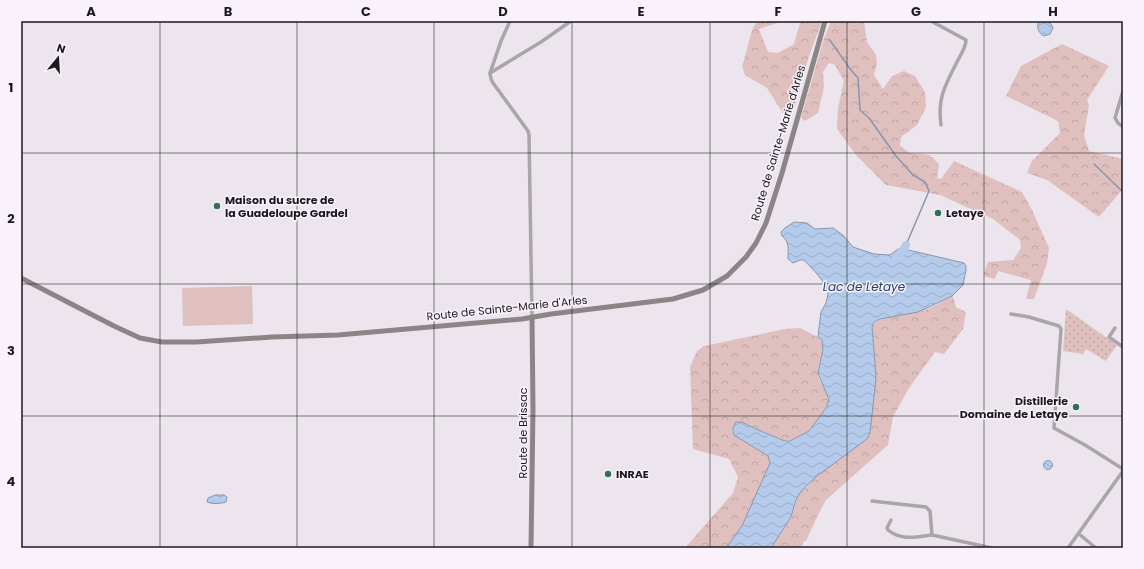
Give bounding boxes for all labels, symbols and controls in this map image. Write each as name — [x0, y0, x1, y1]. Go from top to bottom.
text: A — [86, 2, 96, 21]
text: B — [224, 2, 233, 21]
text: C — [361, 2, 371, 21]
text: D — [498, 2, 508, 21]
text: E — [637, 2, 645, 21]
text: F — [774, 2, 782, 21]
text: G — [911, 2, 921, 21]
text: H — [1048, 2, 1058, 21]
north arrow — [38, 38, 78, 78]
text: N — [55, 40, 68, 57]
street label: Route de Sainte-Marie d'Arles — [747, 63, 809, 223]
text: 1 — [9, 78, 13, 97]
place label: Maison du sucre de la Guadeloupe Gardel — [225, 192, 348, 221]
marker: Maison du sucre de la Guadeloupe Gardel — [212, 201, 222, 211]
place label: Letaye — [946, 205, 984, 221]
marker: Letaye — [933, 208, 943, 218]
text: 2 — [7, 209, 15, 228]
water label: Lac de Letaye — [823, 278, 906, 295]
street label: Route de Sainte-Marie d'Arles — [426, 292, 588, 324]
text: 3 — [7, 341, 15, 360]
street label: Route de Brissac — [515, 387, 531, 478]
place label: Distillerie Domaine de Letaye — [960, 393, 1068, 422]
marker: Distillerie Domaine de Letaye — [1071, 402, 1081, 412]
place label: INRAE — [616, 466, 649, 482]
marker: INRAE — [603, 469, 613, 479]
text: 4 — [7, 472, 16, 491]

